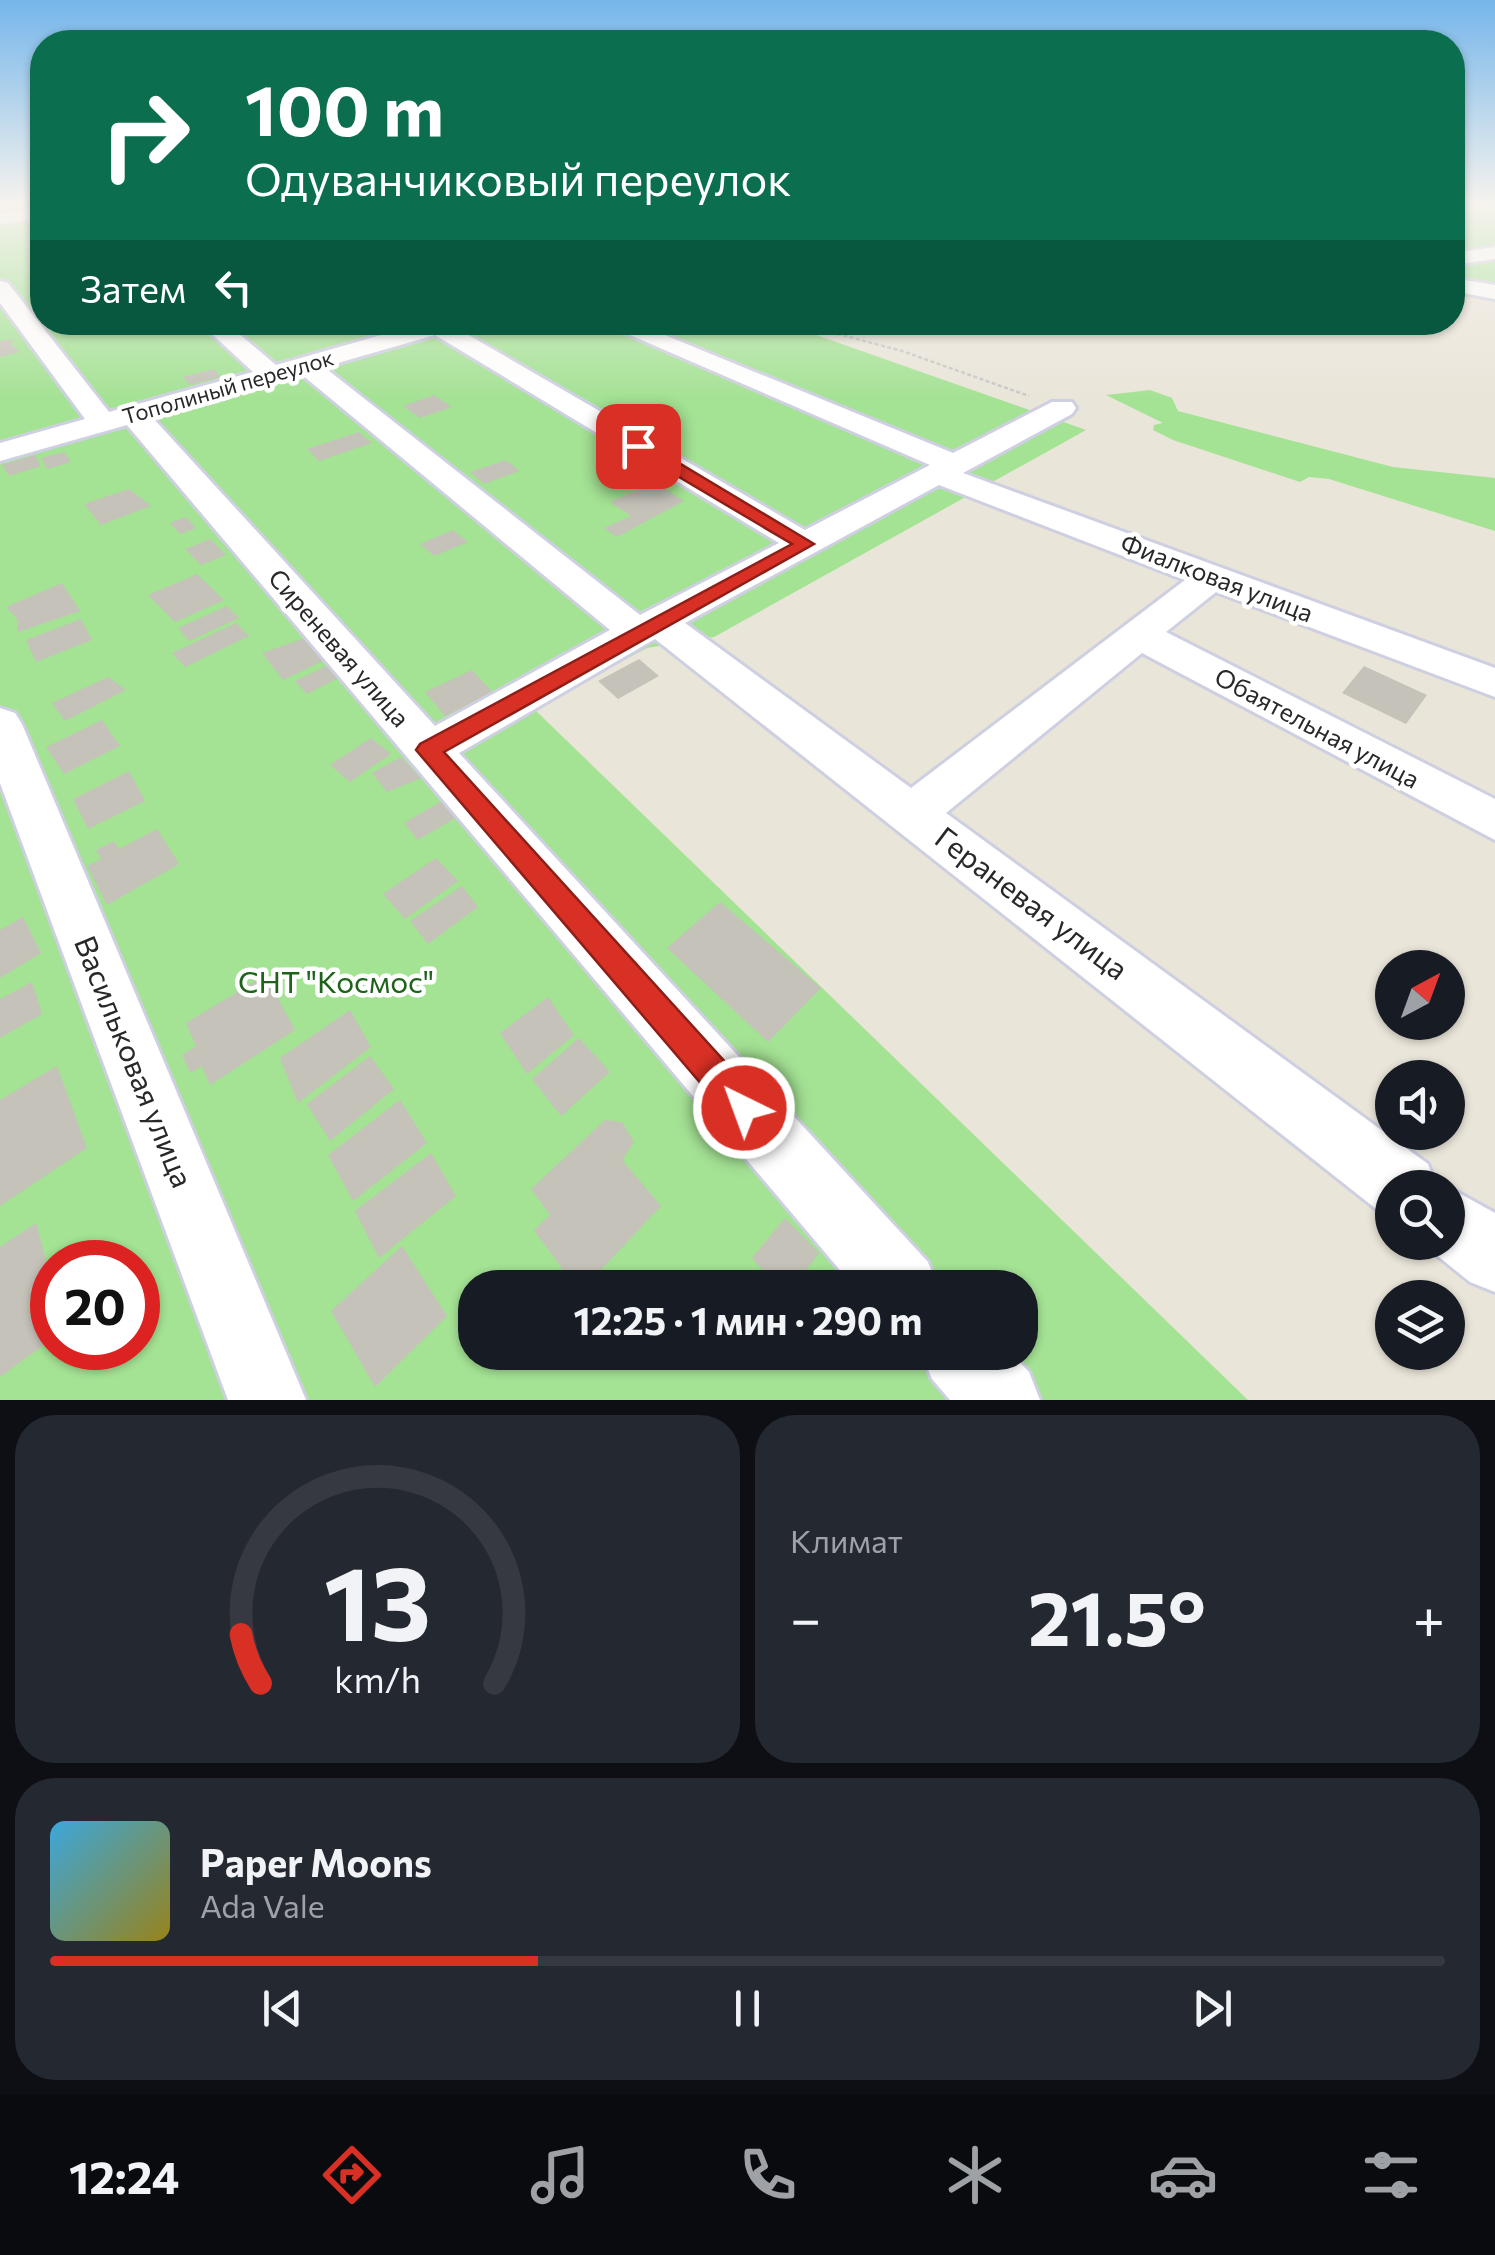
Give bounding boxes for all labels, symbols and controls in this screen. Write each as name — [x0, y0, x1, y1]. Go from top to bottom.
text: 100 m — [245, 65, 444, 150]
icon: right — [80, 70, 210, 200]
text: Одуванчиковый переулок — [245, 150, 791, 205]
icon: left — [206, 260, 261, 315]
text: Затем — [80, 264, 186, 311]
street label: Тополиный переулок — [119, 343, 337, 430]
pin — [596, 404, 681, 489]
icon: arrive — [611, 419, 666, 474]
street label: Фиалковая улица — [1117, 527, 1318, 628]
street label: Сиреневая улица — [263, 562, 416, 732]
street label: Обаятельная улица — [1210, 661, 1425, 794]
street label: Гераневая улица — [929, 818, 1136, 986]
street label: Васильковая улица — [68, 930, 203, 1192]
north arrow — [1375, 950, 1465, 1040]
map controls — [1375, 950, 1465, 1370]
park label: СНТ "Космос" — [238, 962, 434, 999]
position arrow — [692, 1056, 796, 1160]
button: sound — [1375, 1060, 1465, 1150]
button: search — [1375, 1170, 1465, 1260]
speed limit sign: 20 — [30, 1240, 160, 1370]
button: layers — [1375, 1280, 1465, 1370]
text: 12:25 · 1 мин · 290 m — [573, 1296, 923, 1343]
text: Климат — [790, 1520, 903, 1560]
text: 13 — [324, 1535, 431, 1662]
text: 21.5° — [1028, 1570, 1206, 1661]
text: − — [790, 1583, 821, 1650]
text: + — [1413, 1583, 1445, 1650]
text: km/h — [334, 1657, 421, 1700]
text: Paper Moons — [200, 1838, 432, 1885]
text: Ada Vale — [200, 1885, 325, 1925]
icon: previous — [255, 1981, 310, 2036]
icon: pause — [720, 1981, 775, 2036]
icon: next — [1185, 1981, 1240, 2036]
icon: directions — [317, 2140, 387, 2210]
icon: music — [525, 2140, 595, 2210]
icon: phone — [733, 2140, 803, 2210]
icon: climate — [940, 2140, 1010, 2210]
icon: car — [1148, 2140, 1218, 2210]
icon: filters — [1356, 2140, 1426, 2210]
text: 12:24 — [69, 2148, 179, 2203]

